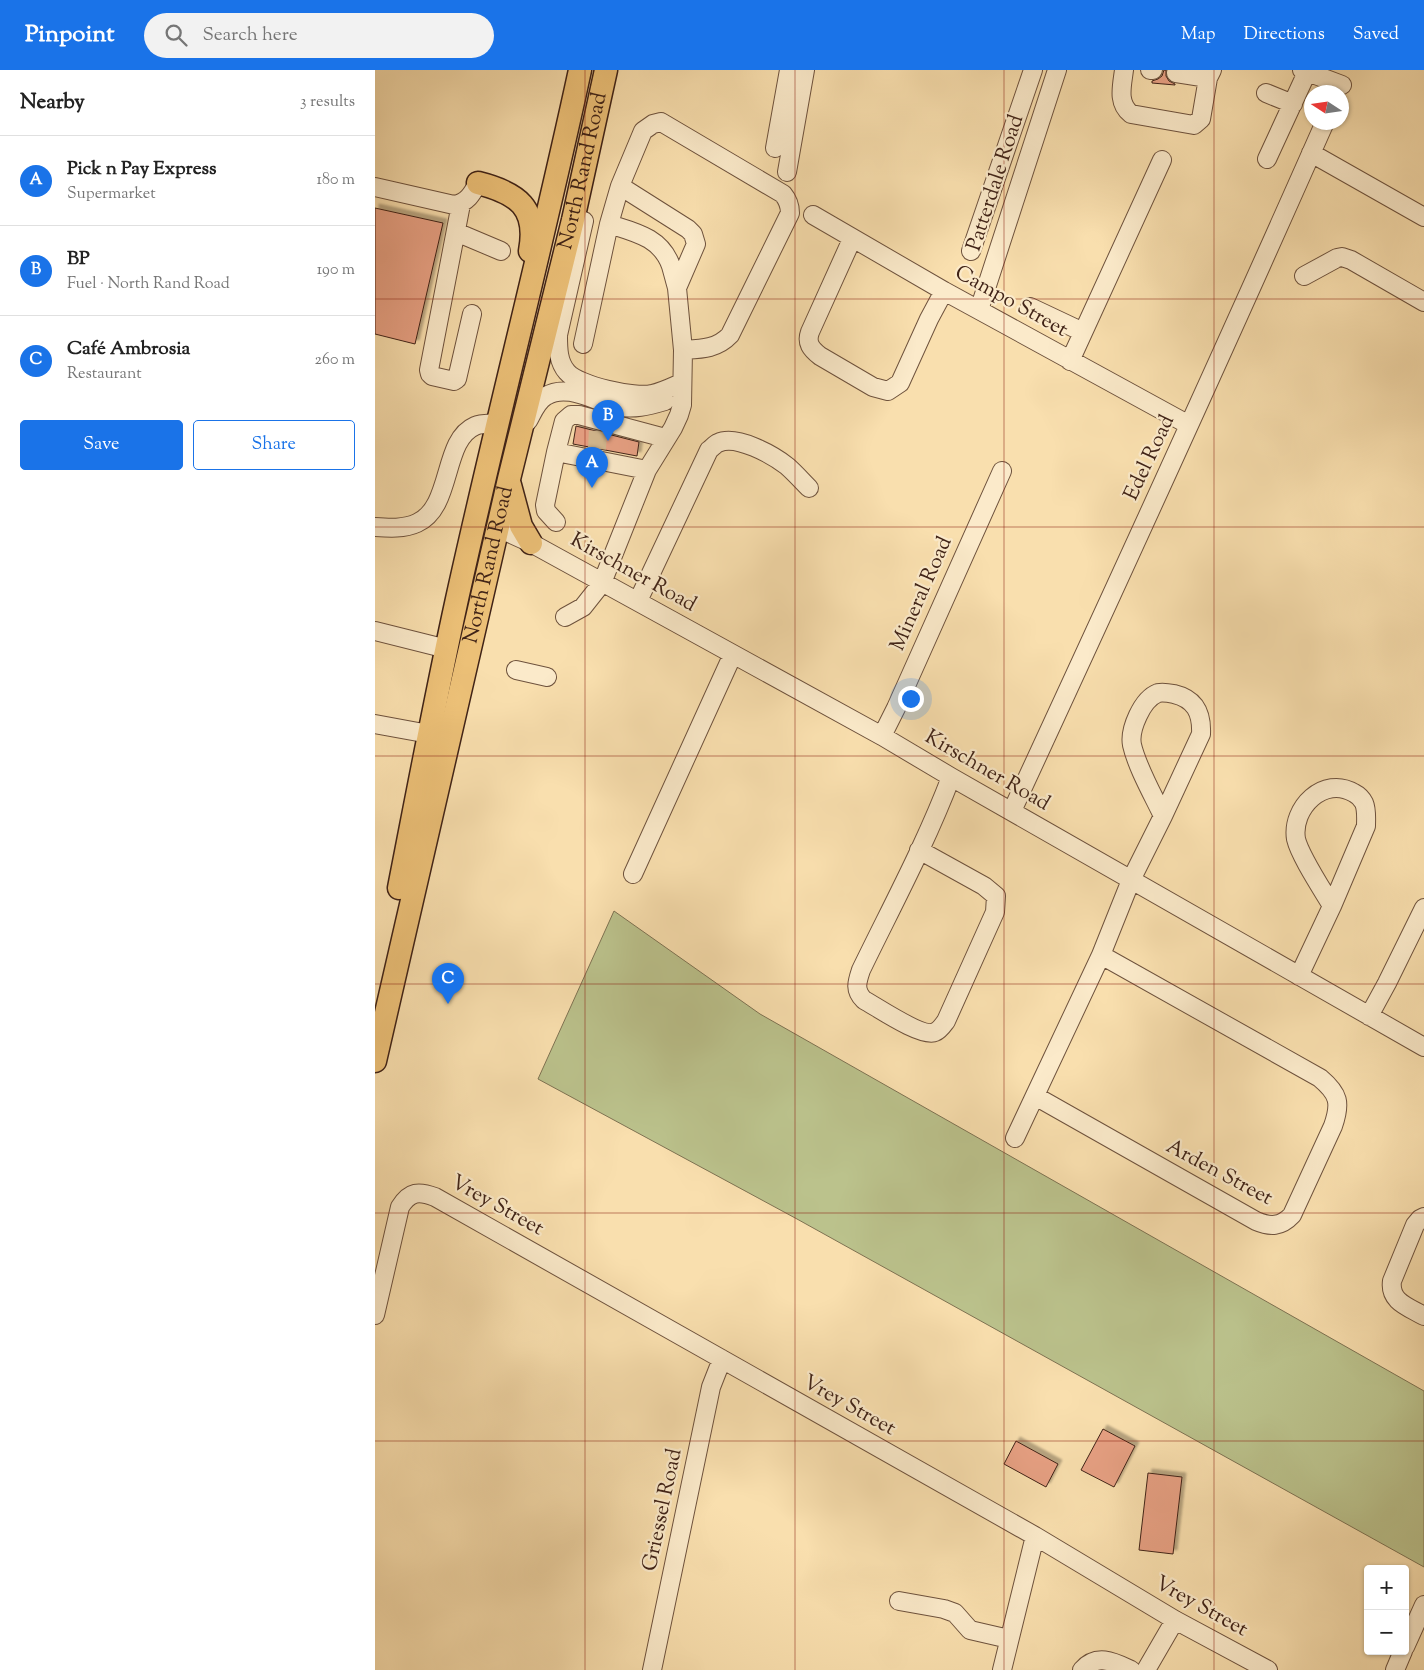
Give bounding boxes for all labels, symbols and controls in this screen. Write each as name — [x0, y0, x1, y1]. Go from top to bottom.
search box — [144, 13, 494, 58]
text: Pinpoint — [25, 18, 114, 52]
icon: search — [162, 21, 190, 49]
text: Search here — [202, 22, 298, 49]
text: Map — [1181, 22, 1216, 48]
text: Directions — [1244, 22, 1325, 48]
text: Saved — [1353, 22, 1399, 48]
north arrow — [1304, 85, 1349, 130]
text: Nearby — [20, 88, 85, 118]
street label: North Rand Road — [551, 90, 616, 253]
text: 3 results — [300, 91, 355, 114]
street label: Patterdale Road — [960, 111, 1032, 255]
text: Pick n Pay Express — [67, 156, 217, 183]
text: A — [30, 169, 43, 192]
text: 180 m — [316, 169, 355, 192]
text: Supermarket — [67, 183, 156, 206]
text: BP — [67, 246, 90, 273]
text: B — [31, 259, 41, 282]
text: 190 m — [317, 259, 355, 282]
street label: Campo Street — [949, 259, 1073, 345]
text: Fuel · North Rand Road — [67, 273, 230, 296]
text: Café Ambrosia — [67, 336, 190, 363]
text: C — [30, 349, 42, 372]
text: 260 m — [314, 349, 355, 372]
text: Restaurant — [67, 363, 142, 386]
pin: B — [592, 400, 624, 441]
street label: Edel Road — [1117, 410, 1183, 506]
button: Save — [20, 420, 183, 470]
button: Share — [193, 420, 355, 470]
pin: A — [576, 447, 608, 488]
street label: North Rand Road — [457, 483, 522, 647]
street label: Kirschner Road — [564, 526, 702, 620]
street label: Mineral Road — [883, 532, 961, 656]
your location — [898, 686, 924, 712]
street label: Kirschner Road — [919, 723, 1055, 819]
pin: C — [432, 963, 464, 1004]
street label: Arden Street — [1160, 1132, 1278, 1214]
street label: Vrey Street — [445, 1168, 549, 1244]
street label: Vrey Street — [797, 1368, 901, 1444]
street label: Griessel Road — [635, 1446, 691, 1574]
map controls — [1364, 1565, 1409, 1655]
button: + — [1364, 1565, 1409, 1610]
street label: Vrey Street — [1149, 1569, 1253, 1645]
button: − — [1364, 1610, 1409, 1655]

